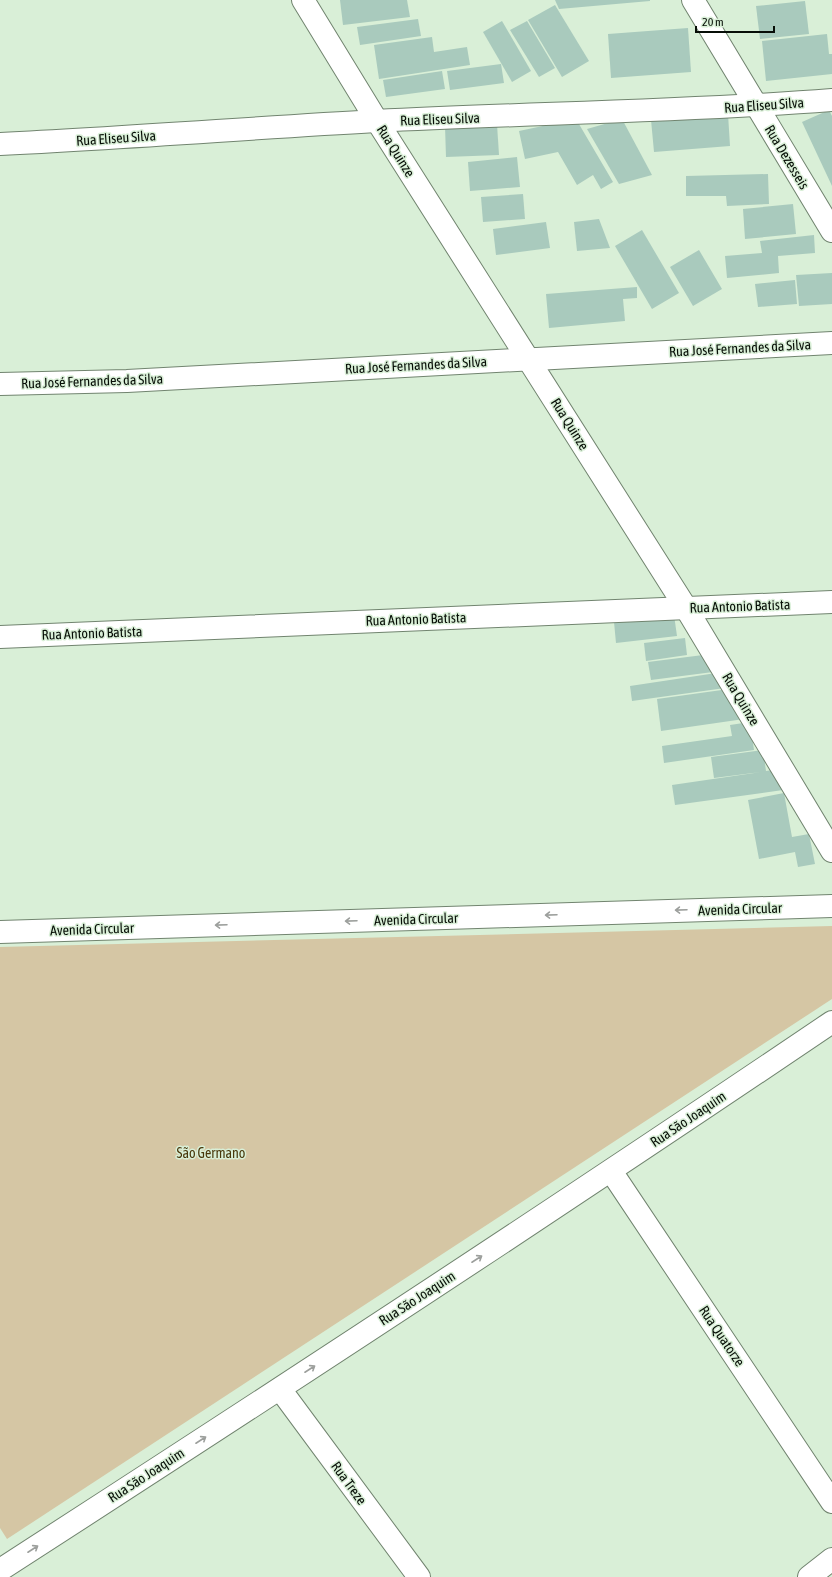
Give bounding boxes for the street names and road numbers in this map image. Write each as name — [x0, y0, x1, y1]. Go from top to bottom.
street label: Rua Eliseu Silva — [724, 94, 804, 116]
street label: Rua Eliseu Silva — [400, 110, 480, 128]
street label: Rua Quinze — [374, 122, 418, 180]
street label: Rua Dezesseis — [762, 122, 812, 192]
street label: Rua Eliseu Silva — [76, 127, 156, 149]
street label: Rua José Fernandes da Silva — [669, 336, 811, 360]
street label: Rua José Fernandes da Silva — [345, 353, 487, 377]
street label: Rua José Fernandes da Silva — [21, 371, 163, 391]
street label: Rua Quinze — [548, 395, 592, 453]
street label: Rua Antonio Batista — [689, 596, 791, 616]
street label: Rua Antonio Batista — [365, 609, 467, 629]
street label: Rua Antonio Batista — [41, 623, 143, 643]
street label: Rua Quinze — [719, 670, 763, 728]
street label: Avenida Circular — [698, 900, 783, 918]
street label: Avenida Circular — [374, 910, 459, 928]
street label: Avenida Circular — [50, 920, 135, 938]
street label: Rua São Joaquim — [647, 1088, 729, 1150]
street label: Rua São Joaquim — [376, 1268, 458, 1328]
street label: Rua Quatorze — [696, 1303, 748, 1369]
street label: Rua São Joaquim — [105, 1445, 187, 1505]
street label: Rua Treze — [328, 1458, 370, 1508]

